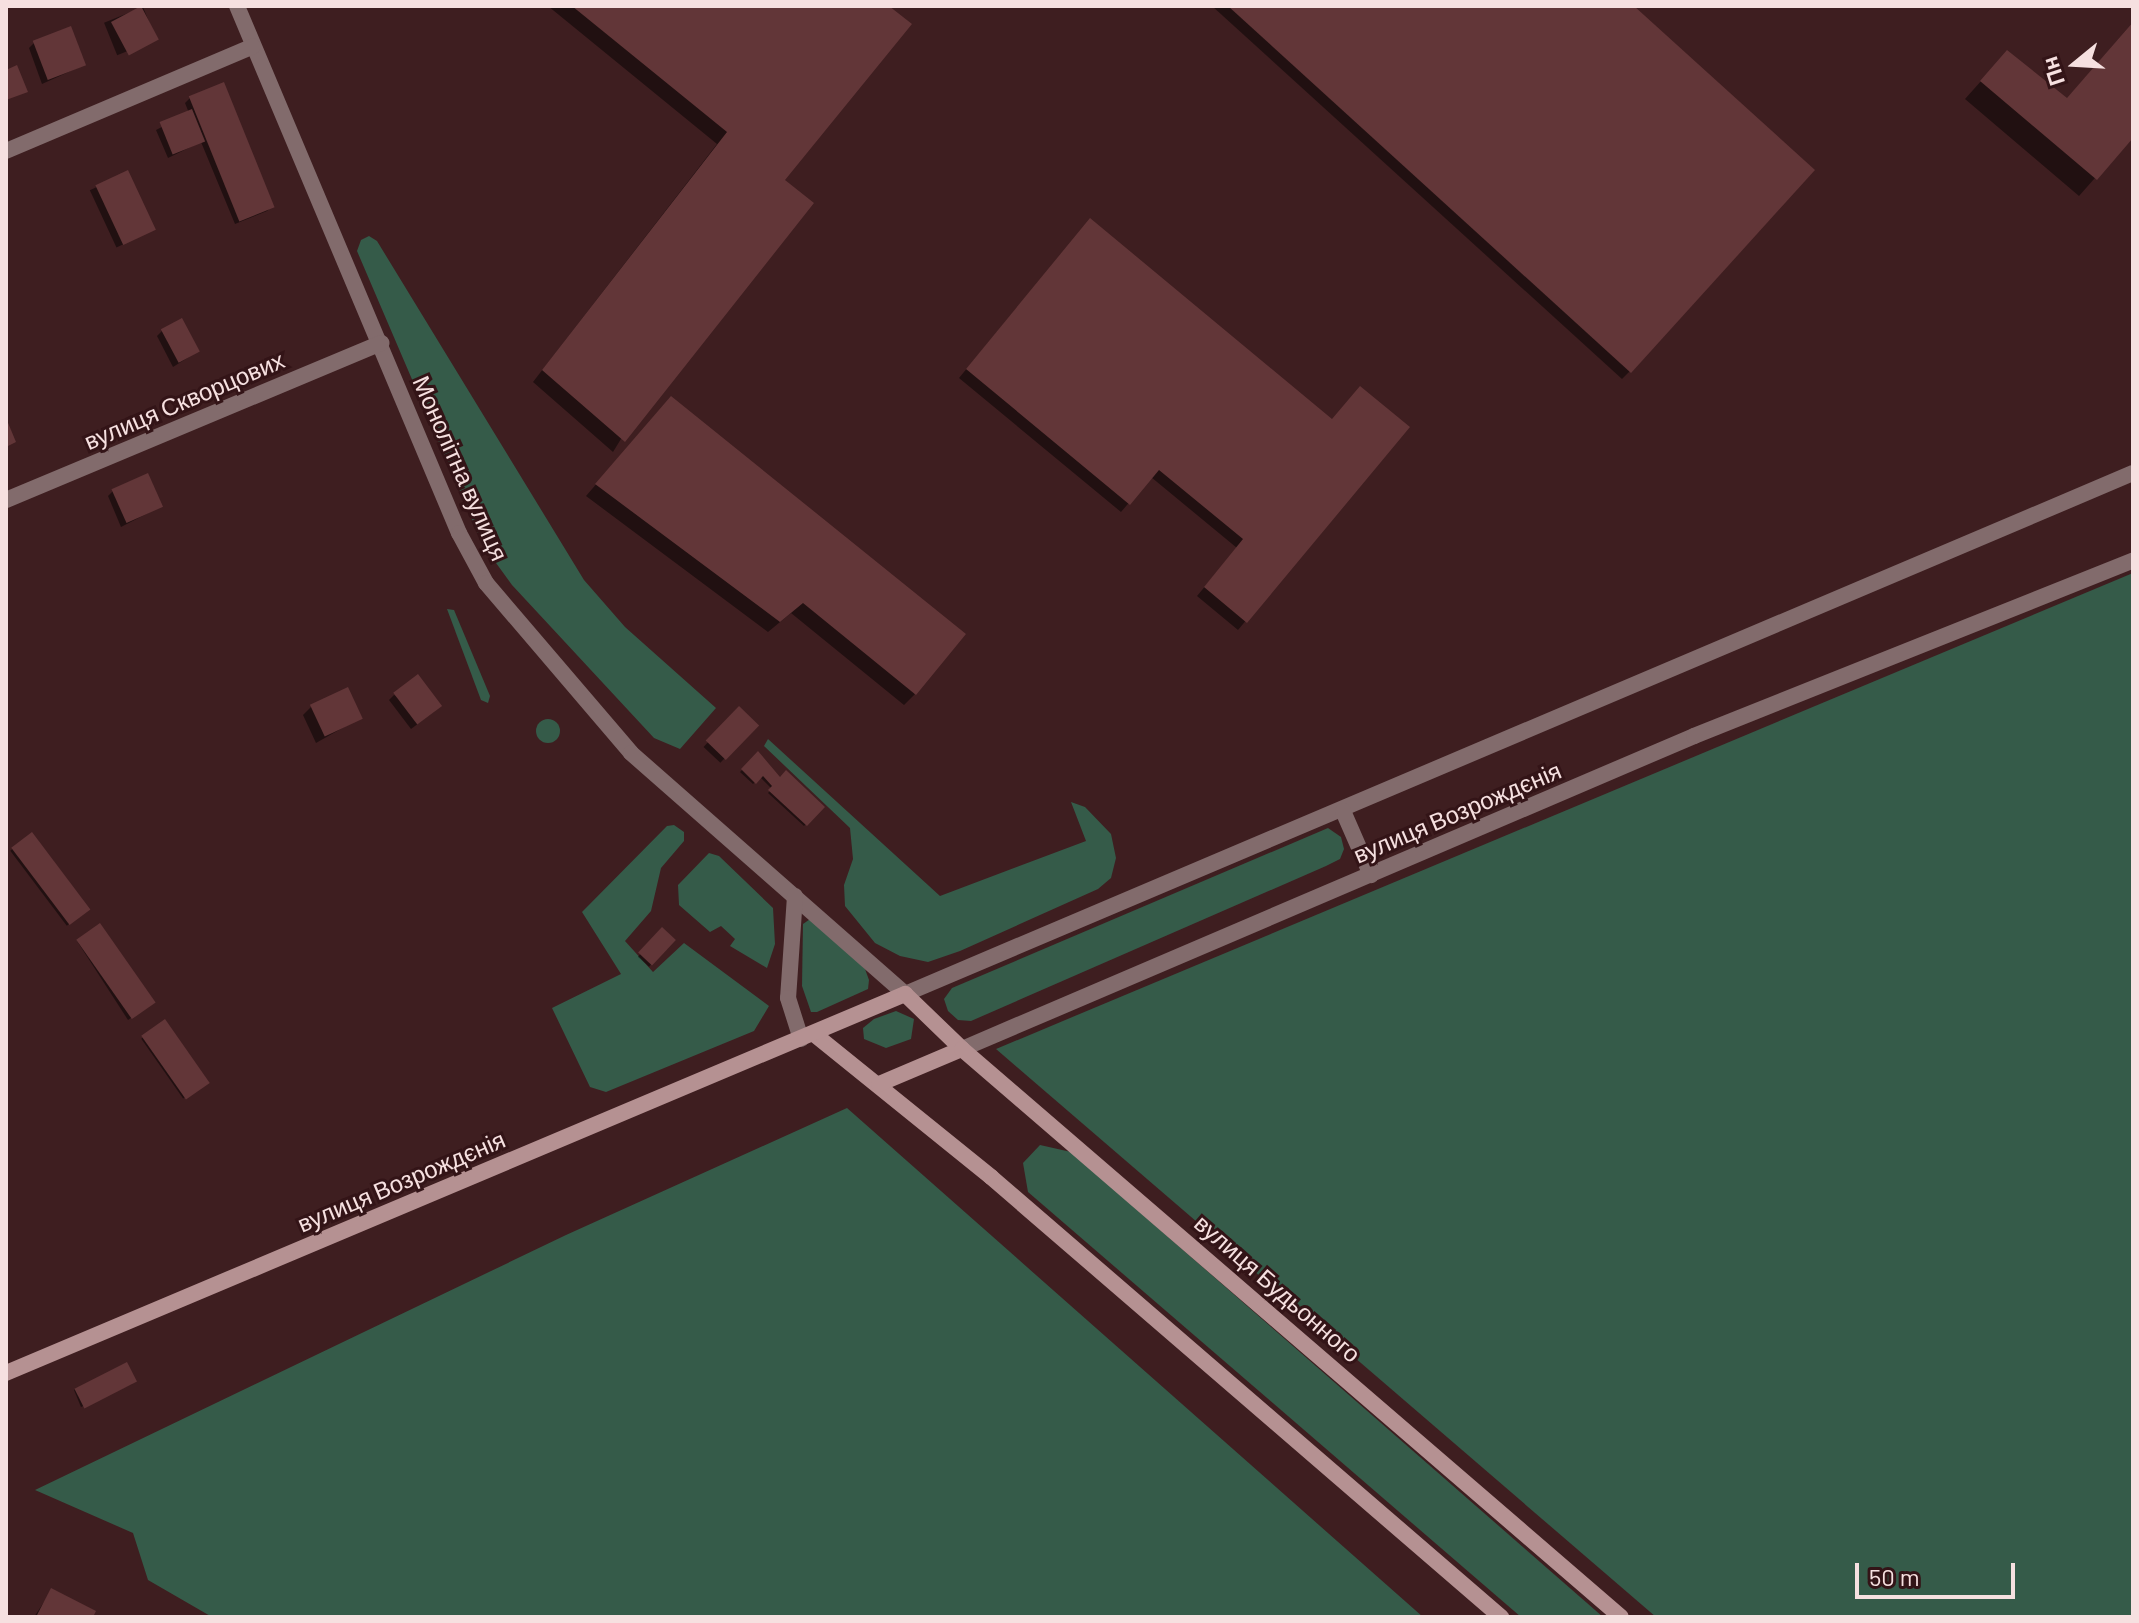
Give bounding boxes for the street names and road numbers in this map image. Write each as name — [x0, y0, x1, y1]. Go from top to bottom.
street label: вулиця Скворцових — [80, 345, 288, 455]
street label: Монолітна вулиця — [407, 371, 515, 565]
street label: вулиця Возрождєнія — [1349, 755, 1565, 869]
street label: вулиця Возрождєнія — [293, 1124, 509, 1238]
street label: вулиця Будьонного — [1189, 1208, 1367, 1368]

